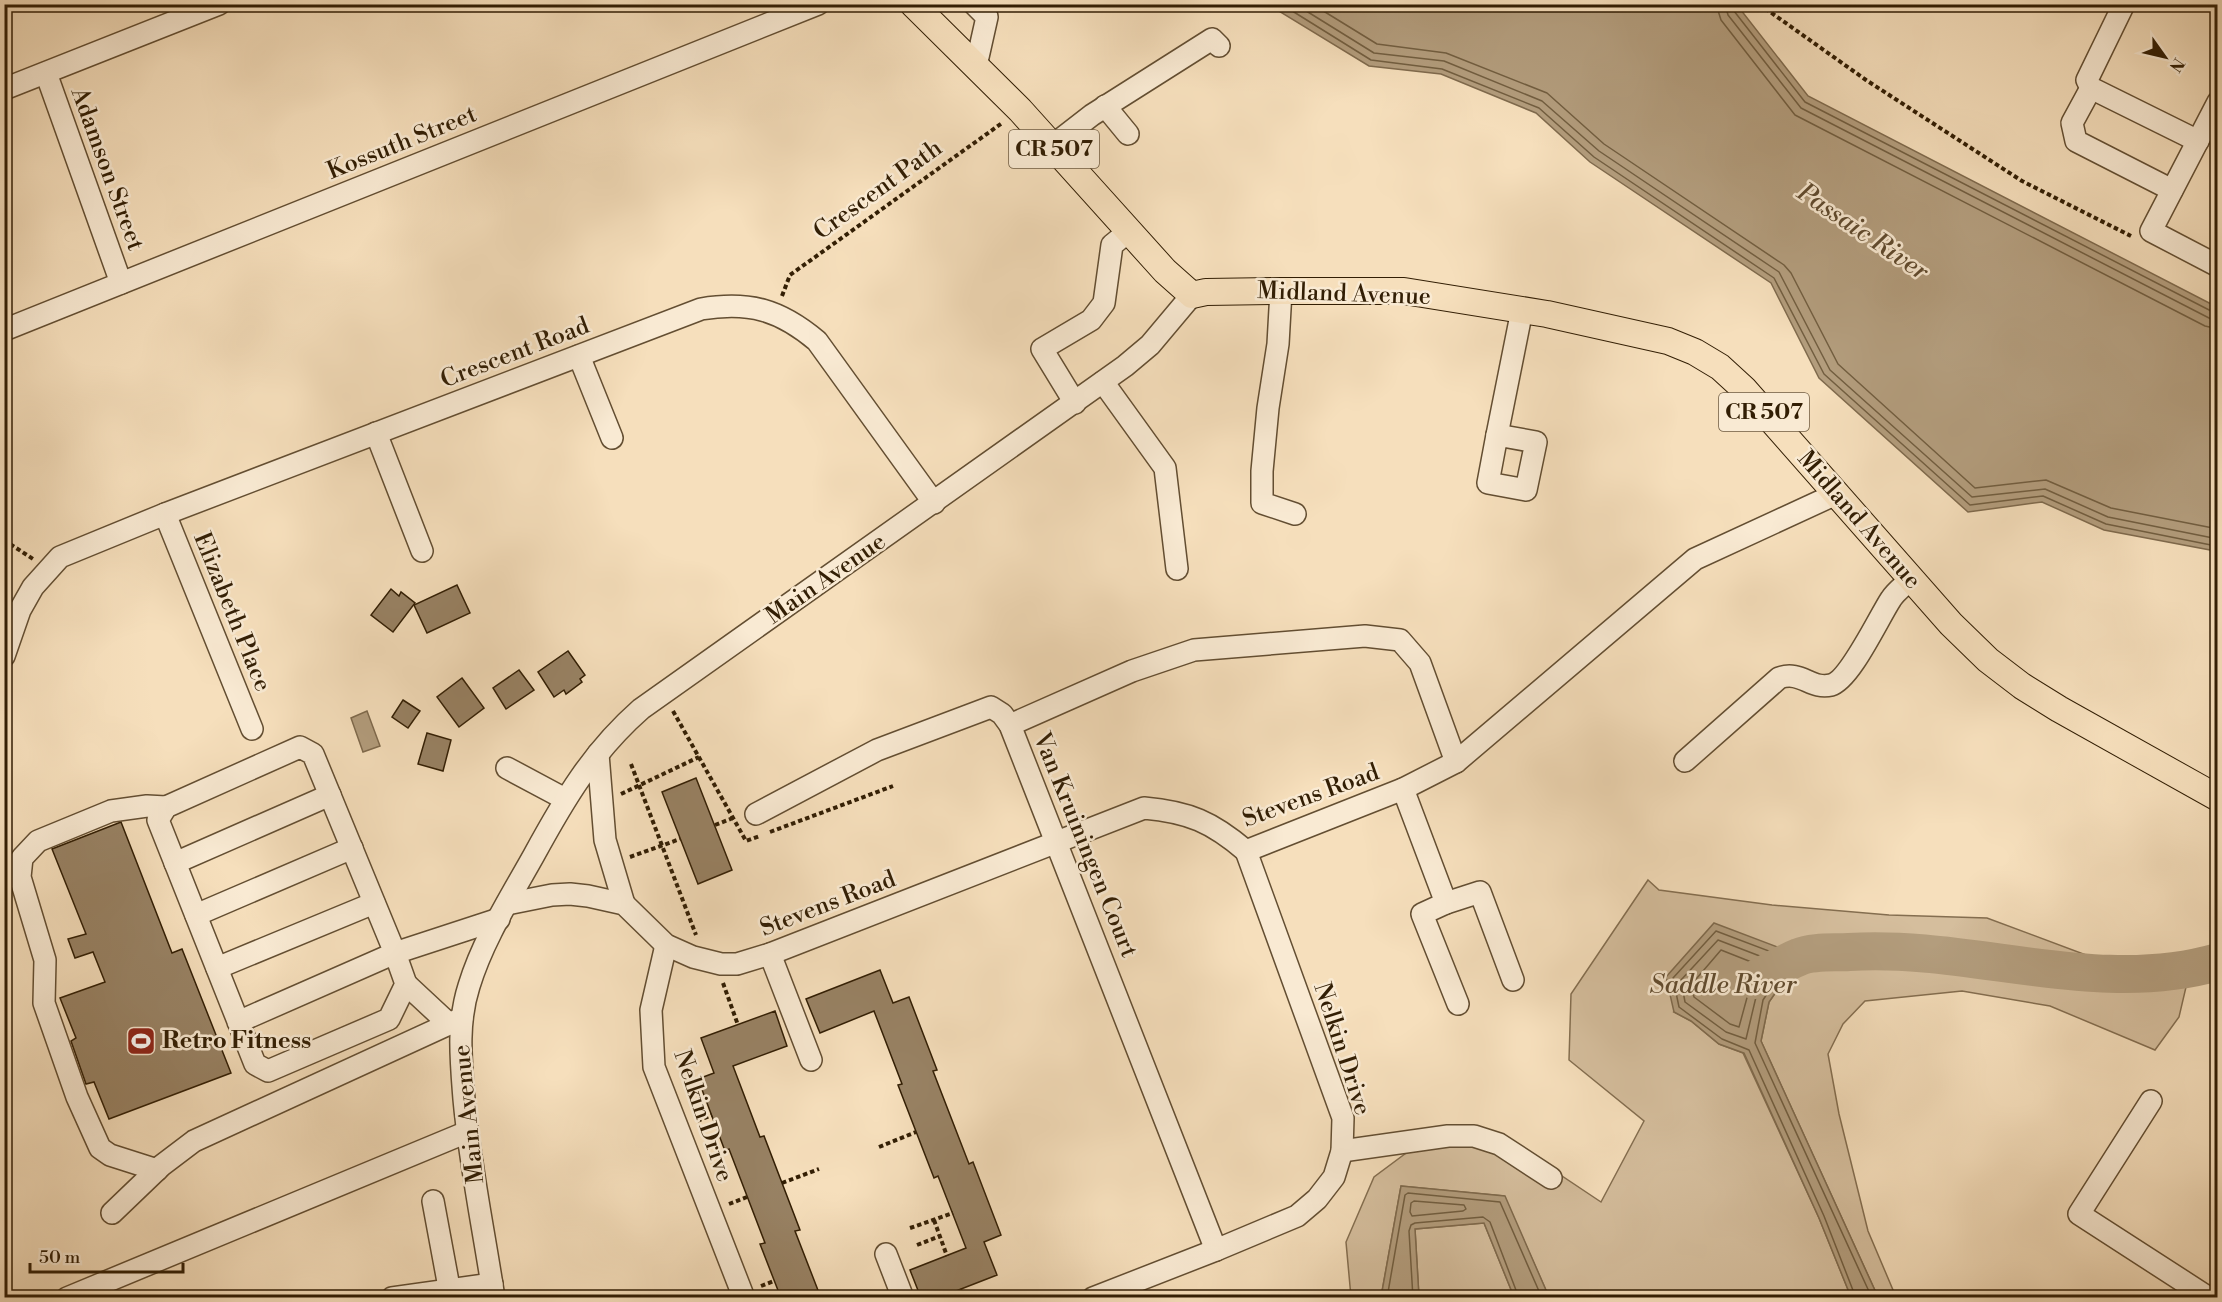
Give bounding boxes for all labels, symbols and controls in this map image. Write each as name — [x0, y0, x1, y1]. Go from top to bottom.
north arrow — [2135, 27, 2195, 87]
text: N — [2165, 54, 2188, 76]
street label: Adamson Street — [63, 82, 151, 255]
street label: Kossuth Street — [323, 99, 482, 187]
road number: CR 507 — [1009, 130, 1099, 168]
street label: Crescent Path — [808, 133, 948, 247]
water label: Passaic River — [1791, 176, 1935, 288]
street label: Midland Avenue — [1257, 276, 1431, 312]
street label: Crescent Road — [436, 311, 594, 395]
road number: CR 507 — [1719, 393, 1809, 431]
street label: Midland Avenue — [1791, 444, 1927, 596]
street label: Main Avenue — [760, 527, 892, 631]
street label: Elizabeth Place — [186, 528, 278, 696]
street label: Van Kruiningen Court — [1026, 727, 1144, 962]
street label: Stevens Road — [1239, 757, 1384, 835]
street label: Stevens Road — [756, 864, 901, 944]
water label: Saddle River — [1650, 969, 1797, 1001]
street label: Nelkin Drive — [1306, 979, 1378, 1119]
sports icon: Retro Fitness — [125, 1025, 157, 1057]
place label: Retro Fitness — [162, 1026, 311, 1056]
street label: Main Avenue — [447, 1043, 491, 1185]
street label: Nelkin Drive — [666, 1046, 740, 1186]
scale bar — [30, 1236, 183, 1274]
text: 50 m — [39, 1246, 81, 1269]

